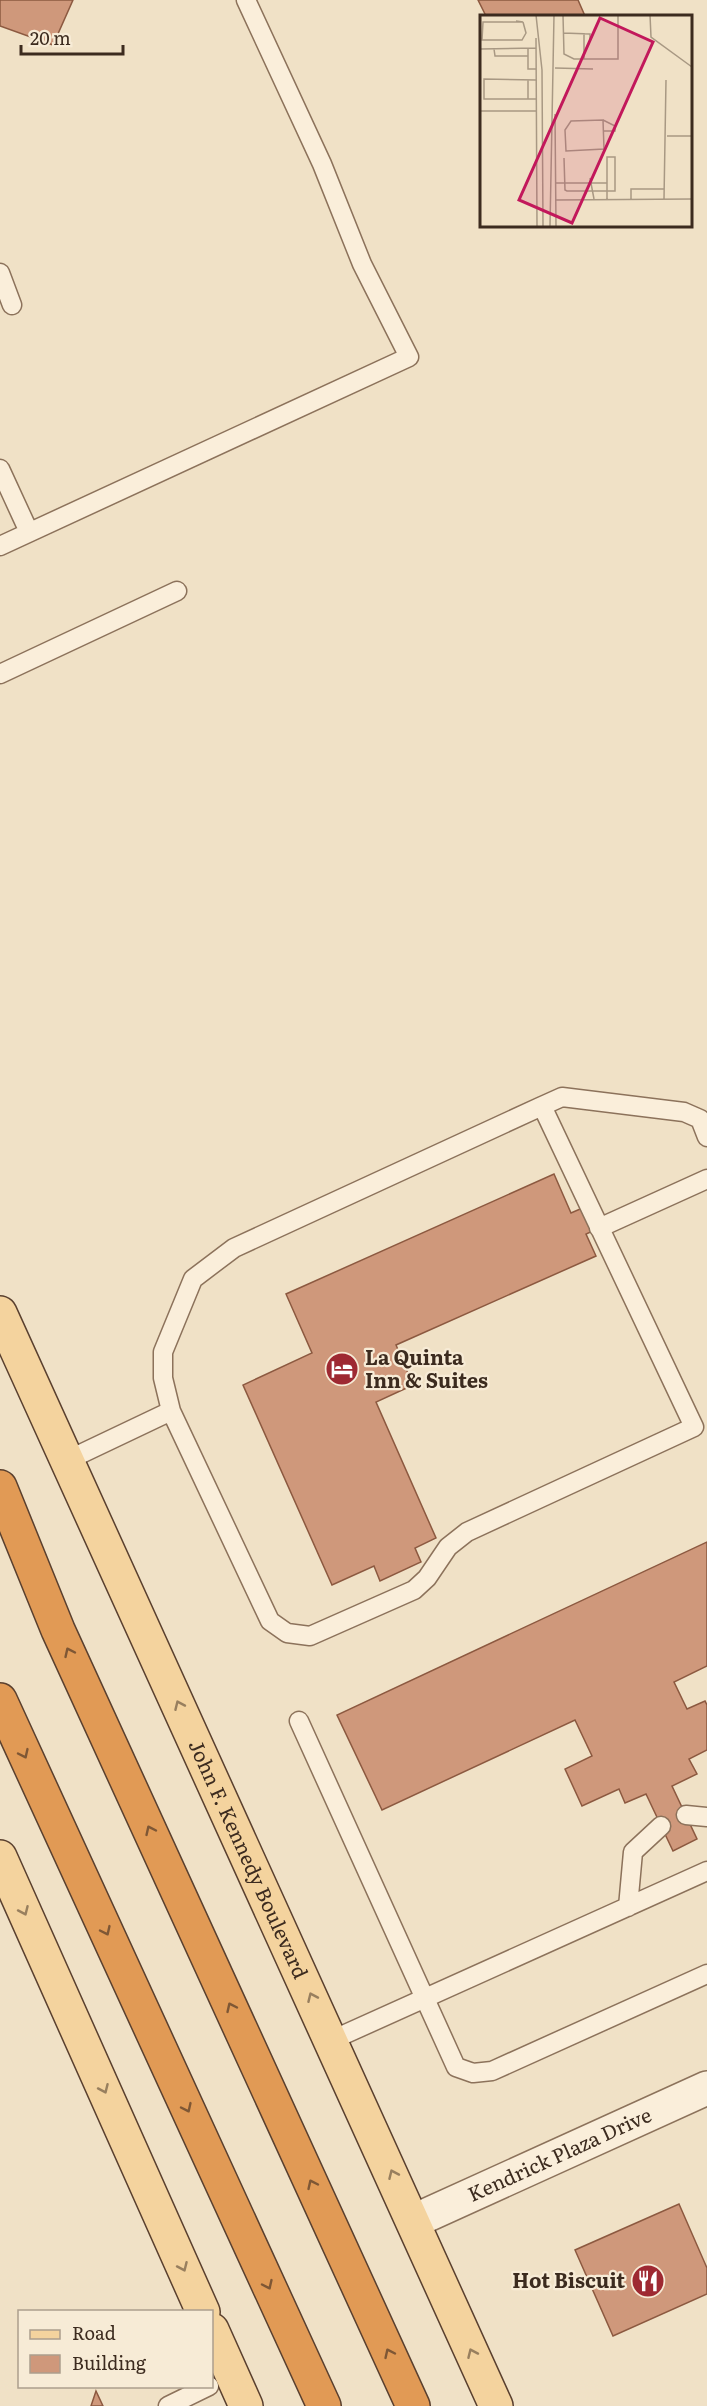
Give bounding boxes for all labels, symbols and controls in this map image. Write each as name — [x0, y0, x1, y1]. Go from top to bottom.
inset map — [480, 15, 692, 226]
scale bar — [21, 18, 123, 56]
text: 20 m — [30, 24, 71, 51]
place label: La Quinta Inn & Suites — [365, 1341, 488, 1394]
hotel icon: La Quinta Inn & Suites — [324, 1351, 360, 1387]
one-way arrow — [64, 1648, 76, 1659]
one-way arrow — [175, 1700, 187, 1711]
street label: John F. Kennedy Boulevard — [182, 1734, 317, 1983]
one-way arrow — [17, 1747, 29, 1758]
one-way arrow — [145, 1825, 157, 1836]
one-way arrow — [17, 1904, 29, 1915]
one-way arrow — [98, 1924, 110, 1935]
one-way arrow — [308, 1992, 320, 2003]
one-way arrow — [226, 2002, 238, 2013]
one-way arrow — [96, 2082, 108, 2093]
street label: Kendrick Plaza Drive — [462, 2098, 656, 2208]
one-way arrow — [180, 2102, 192, 2113]
one-way arrow — [388, 2170, 400, 2181]
one-way arrow — [307, 2180, 319, 2191]
one-way arrow — [176, 2260, 188, 2271]
restaurant icon: Hot Biscuit — [630, 2263, 666, 2299]
place label: Hot Biscuit — [512, 2264, 625, 2294]
one-way arrow — [261, 2279, 273, 2290]
legend — [18, 2310, 213, 2388]
text: Road — [72, 2319, 116, 2346]
one-way arrow — [384, 2348, 396, 2359]
one-way arrow — [467, 2348, 479, 2359]
text: Building — [72, 2349, 147, 2376]

